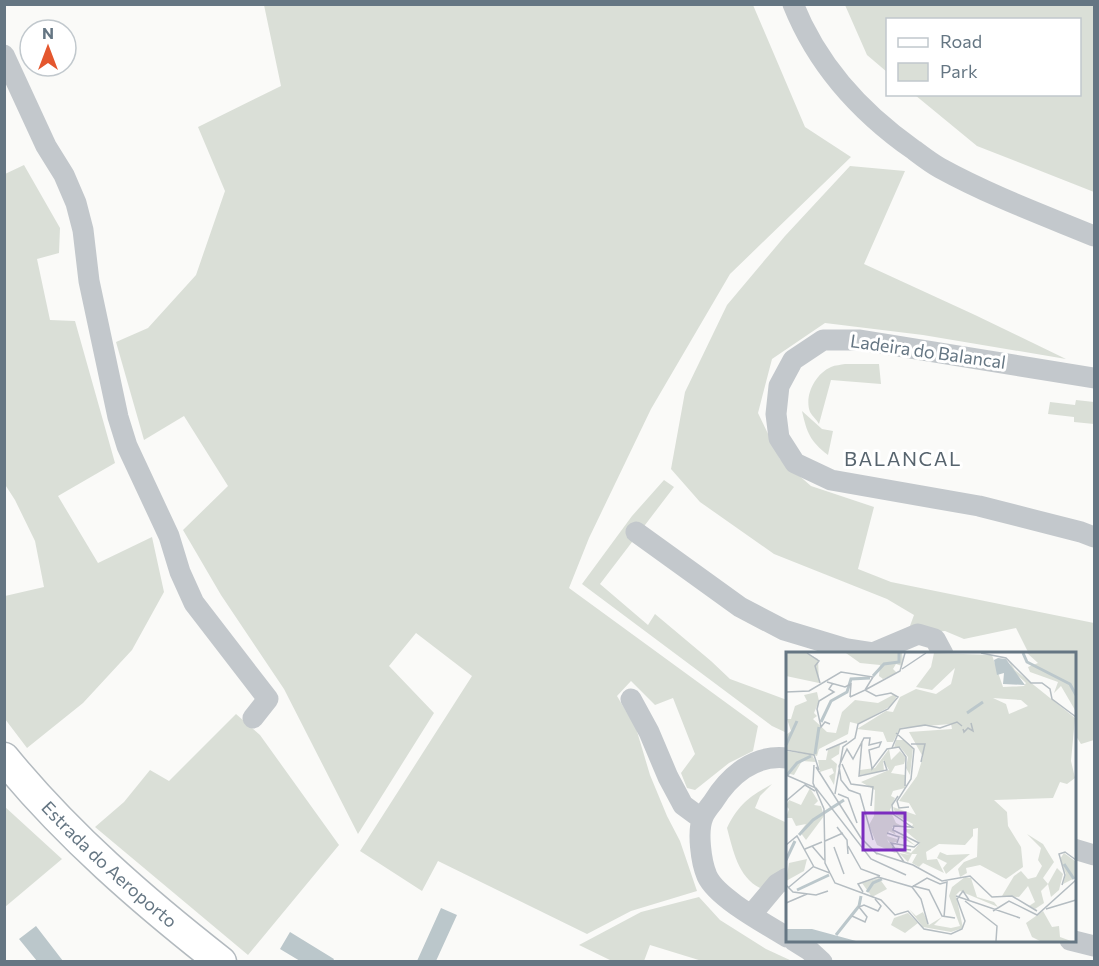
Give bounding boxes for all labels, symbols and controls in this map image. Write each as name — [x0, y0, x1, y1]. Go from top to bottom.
north arrow — [18, 18, 78, 78]
legend — [886, 18, 1081, 96]
text: N — [42, 23, 54, 42]
text: Road — [940, 30, 982, 52]
text: Park — [940, 60, 978, 82]
street label: Ladeira do Balancal — [849, 329, 1007, 373]
district label: BALANCAL — [844, 446, 962, 470]
inset map — [786, 652, 1075, 942]
street label: Estrada do Aeroporto — [37, 796, 182, 932]

